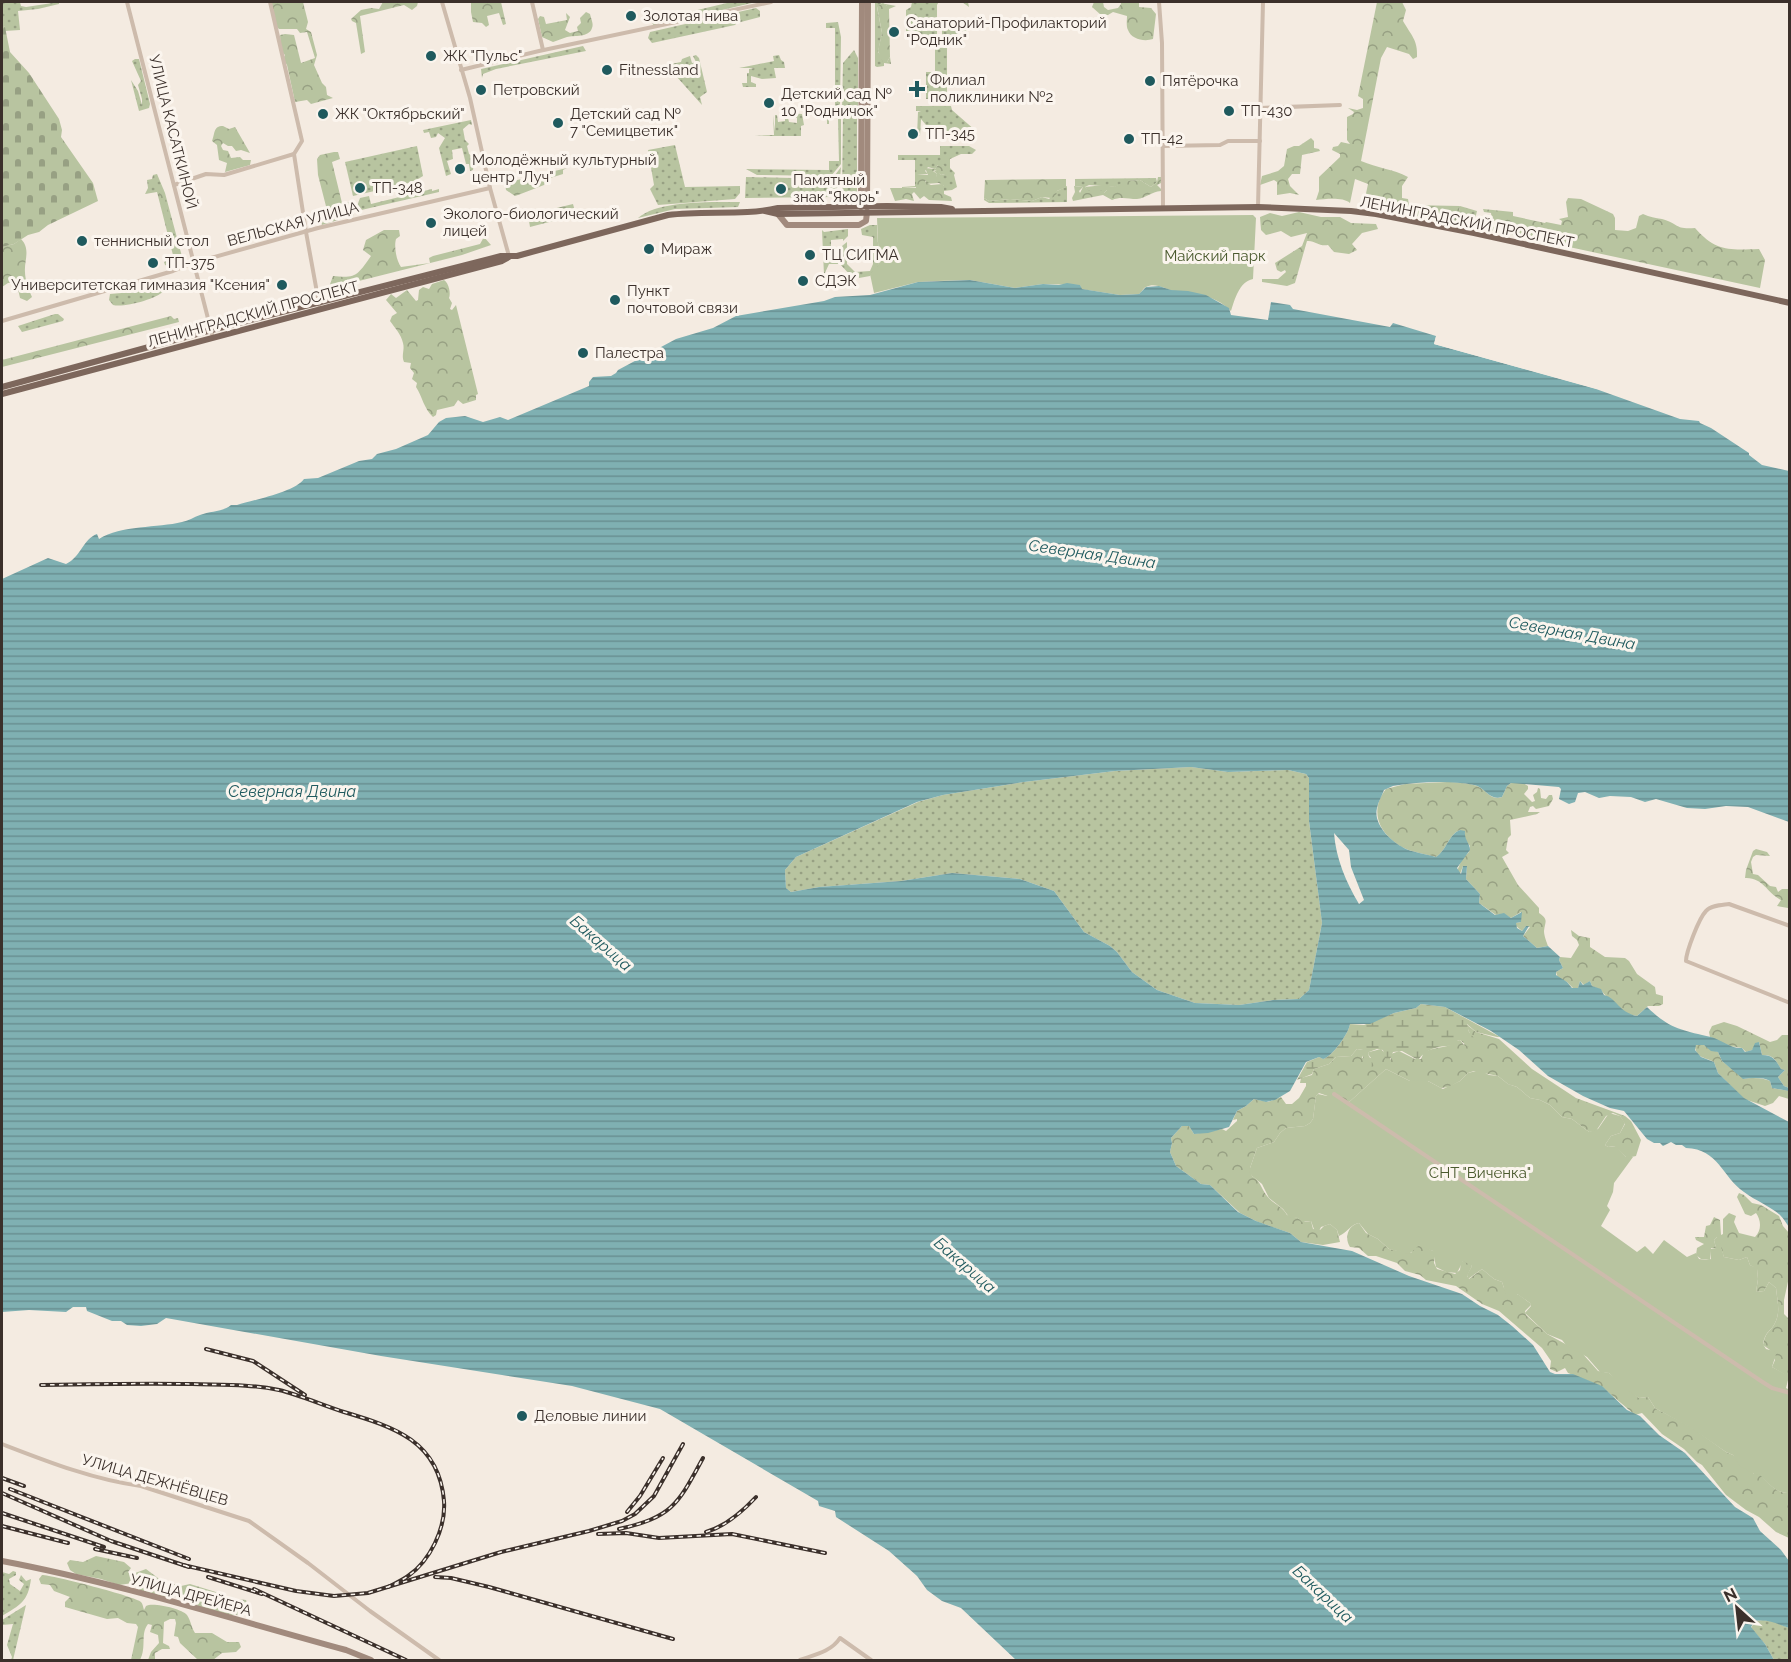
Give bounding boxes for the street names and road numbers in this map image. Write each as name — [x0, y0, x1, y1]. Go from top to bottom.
street label: УЛИЦА КАСАТКИНОЙ — [145, 53, 201, 211]
street label: ЛЕНИНГРАДСКИЙ ПРОСПЕКТ — [1358, 192, 1576, 252]
street label: ВЕЛЬСКАЯ УЛИЦА — [225, 198, 361, 250]
street label: ЛЕНИНГРАДСКИЙ ПРОСПЕКТ — [145, 277, 361, 351]
street label: УЛИЦА ДЕЖНЁВЦЕВ — [80, 1450, 231, 1510]
street label: УЛИЦА ДРЕЙЕРА — [128, 1570, 254, 1620]

